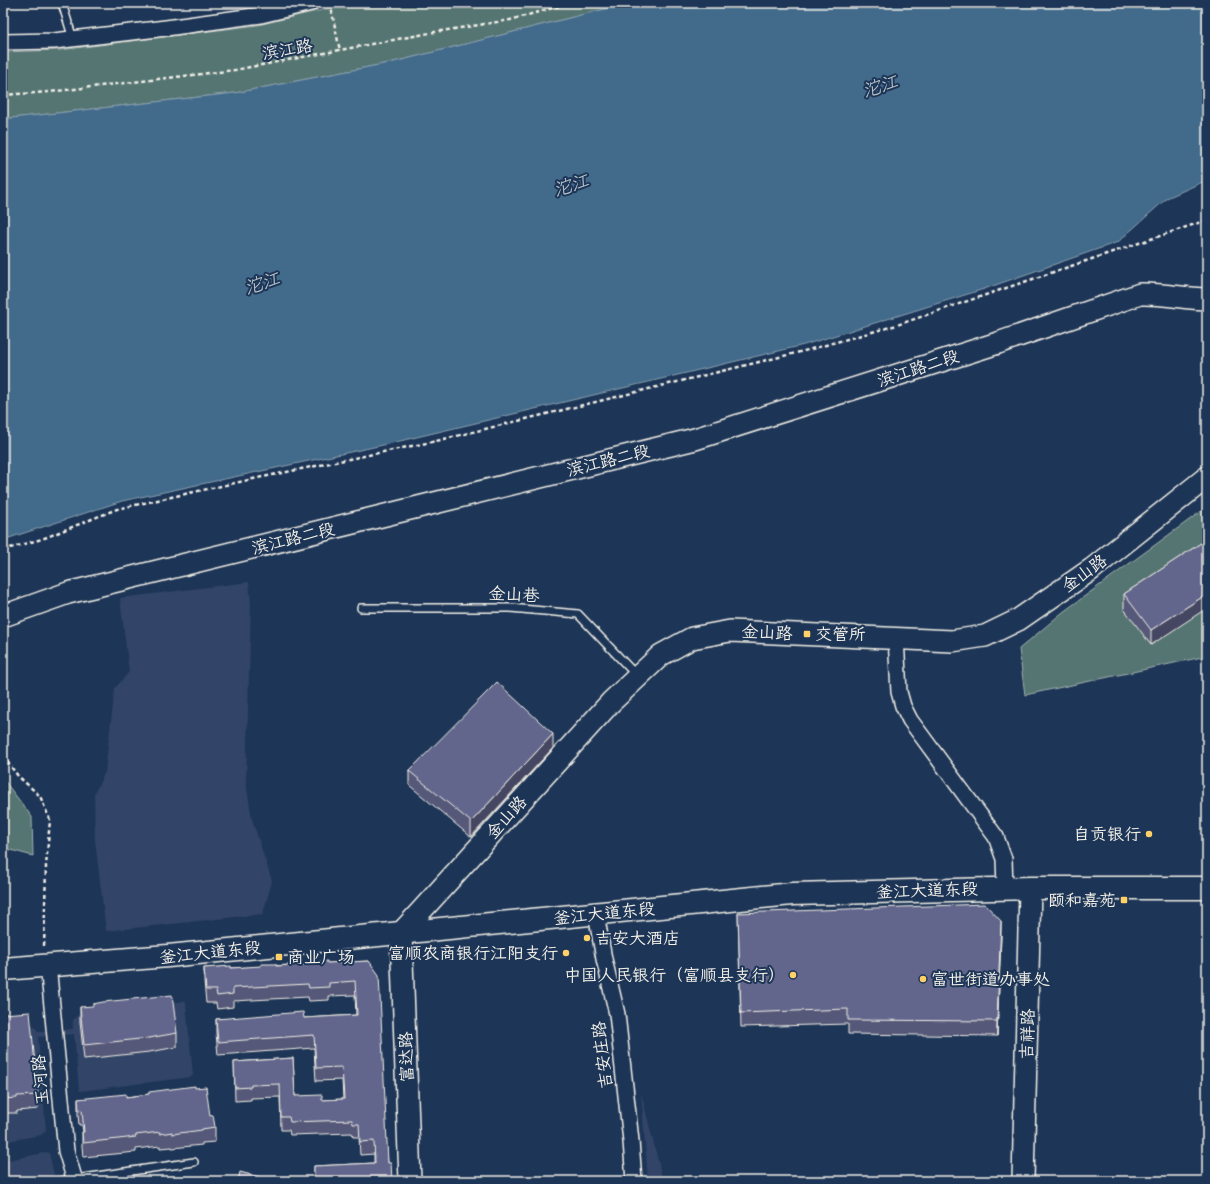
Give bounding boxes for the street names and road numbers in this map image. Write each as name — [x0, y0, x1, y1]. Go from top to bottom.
street label: 滨江路 — [260, 35, 314, 63]
street label: 滨江路二段 — [874, 345, 962, 391]
street label: 滨江路二段 — [564, 440, 652, 480]
street label: 滨江路二段 — [249, 518, 337, 558]
street label: 金山路 — [1057, 550, 1111, 596]
street label: 金山巷 — [488, 583, 541, 605]
street label: 金山路 — [741, 621, 793, 643]
street label: 金山路 — [482, 791, 530, 843]
street label: 釜江大道东段 — [876, 878, 978, 902]
street label: 釜江大道东段 — [552, 898, 656, 928]
street label: 釜江大道东段 — [158, 937, 262, 967]
street label: 吉祥路 — [1016, 1008, 1038, 1060]
street label: 吉安庄路 — [588, 1020, 616, 1090]
street label: 富达路 — [395, 1031, 417, 1083]
street label: 玉河路 — [28, 1054, 52, 1106]

